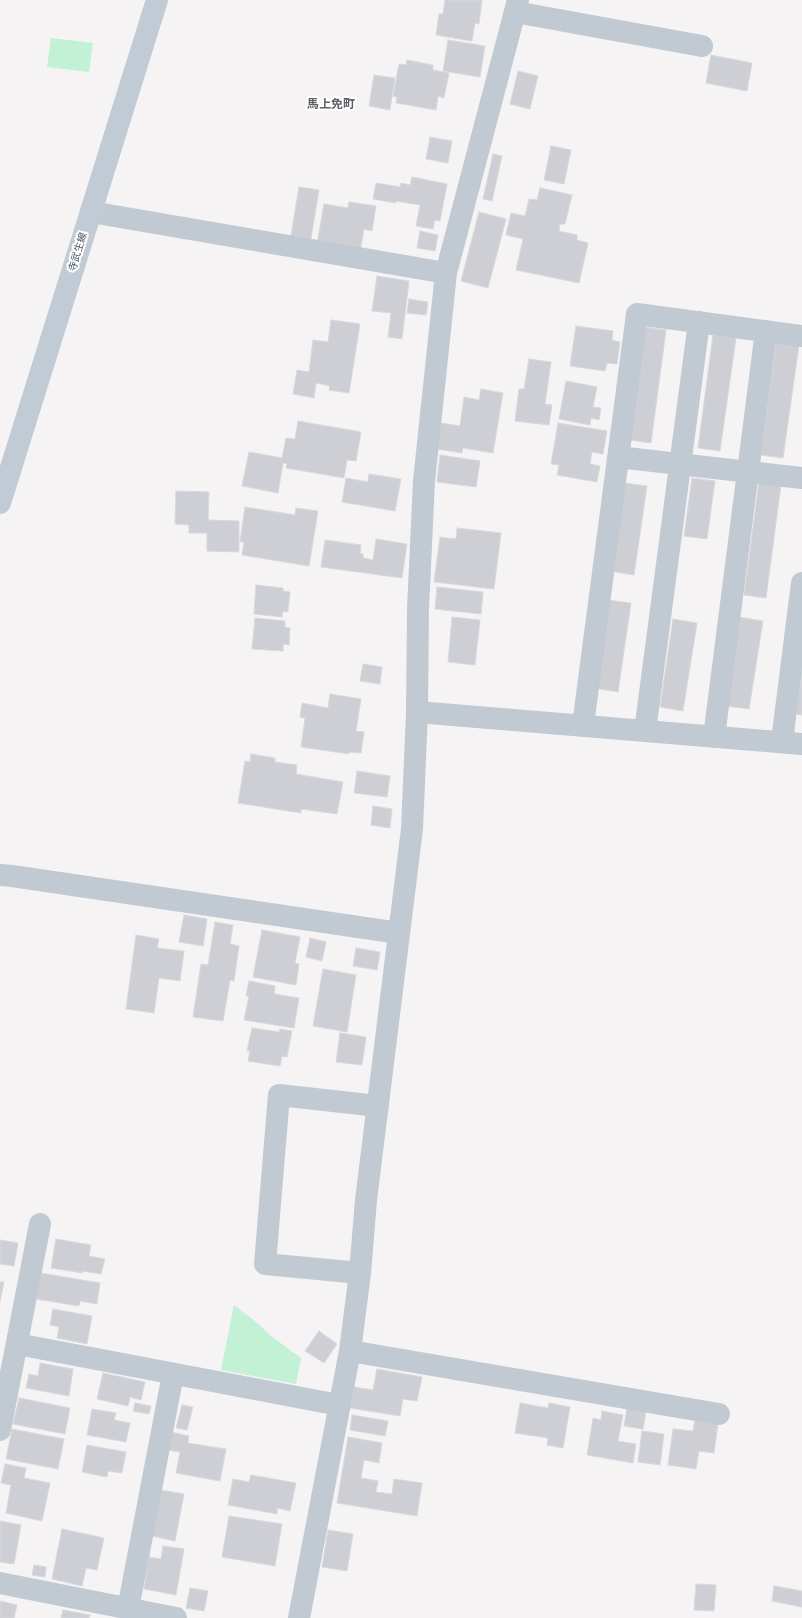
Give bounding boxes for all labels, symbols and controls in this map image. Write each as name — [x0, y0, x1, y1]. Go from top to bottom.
district label: 馬上免町 — [307, 98, 355, 112]
street label: 寺武生線 — [66, 231, 90, 273]

